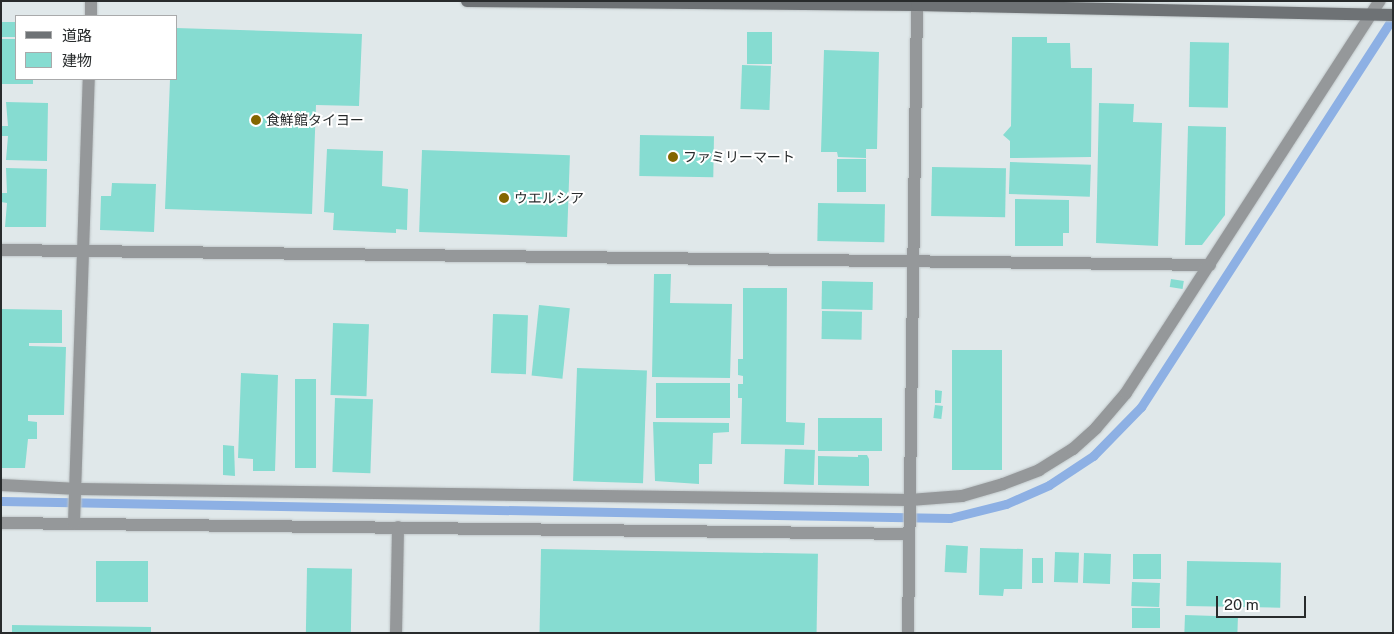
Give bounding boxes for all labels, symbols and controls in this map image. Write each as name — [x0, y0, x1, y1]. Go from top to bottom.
legend — [15, 15, 178, 80]
text: 道路 — [62, 27, 92, 44]
text: 建物 — [62, 52, 92, 69]
place label: 食鮮館タイヨー — [266, 112, 364, 128]
marker: 食鮮館タイヨー — [250, 114, 262, 126]
place label: ファミリーマート — [683, 149, 795, 165]
marker: ファミリーマート — [667, 151, 679, 163]
place label: ウエルシア — [514, 190, 584, 206]
marker: ウエルシア — [498, 192, 510, 204]
scale bar — [1219, 586, 1309, 618]
text: 20 m — [1224, 596, 1259, 613]

